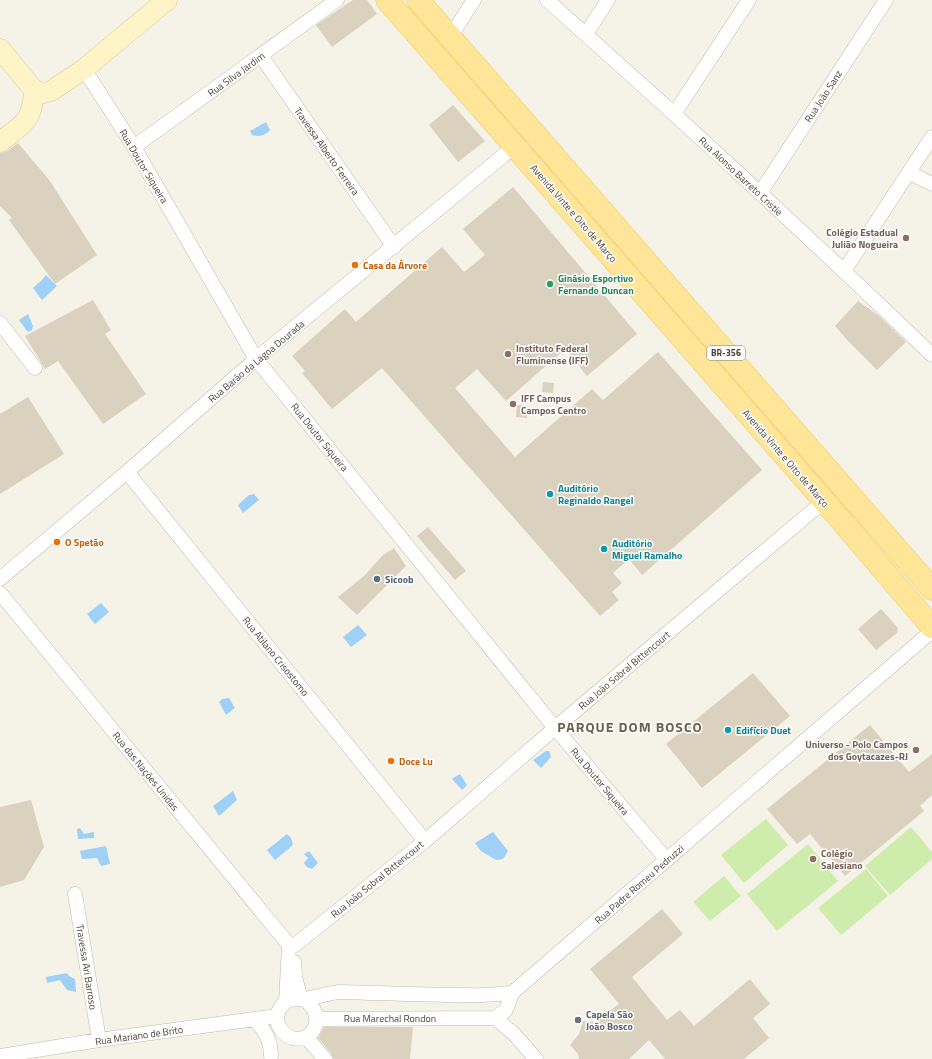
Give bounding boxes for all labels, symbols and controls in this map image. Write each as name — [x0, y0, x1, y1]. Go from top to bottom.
street label: Rua Silva Jardim — [205, 48, 268, 100]
street label: Rua João Sanz — [801, 67, 846, 125]
street label: Travessa Alberto Ferreira — [290, 104, 363, 199]
street label: Rua Doutor Siqueira — [116, 126, 172, 206]
street label: Rua Alonso Barreto Cristie — [695, 133, 786, 219]
street label: Avenida Vinte e Oito de Março — [527, 161, 620, 266]
place label: Colégio Estadual Julião Nogueira — [826, 225, 898, 252]
marker: Colégio Estadual Julião Nogueira — [901, 233, 911, 243]
place label: Casa da Árvore — [363, 258, 427, 273]
marker: Casa da Árvore — [350, 260, 360, 270]
place label: Ginásio Esportivo Fernando Duncan — [558, 271, 634, 298]
marker: Ginásio Esportivo Fernando Duncan — [545, 279, 555, 289]
street label: Rua Barão da Lagoa Dourada — [205, 317, 308, 406]
place label: Instituto Federal Fluminense (IFF) — [516, 341, 588, 368]
road number: BR-356 — [707, 346, 745, 360]
marker: Instituto Federal Fluminense (IFF) — [503, 349, 513, 359]
place label: IFF Campus Campos Centro — [521, 391, 586, 418]
marker: IFF Campus Campos Centro — [508, 399, 518, 409]
street label: Rua Doutor Siqueira — [287, 400, 352, 475]
street label: Avenida Vinte e Oito de Março — [739, 406, 832, 511]
place label: Auditório Reginaldo Rangel — [558, 481, 634, 508]
marker: Auditório Reginaldo Rangel — [545, 489, 555, 499]
place label: O Spetão — [65, 535, 104, 550]
place label: Auditório Miguel Ramalho — [612, 536, 682, 563]
marker: O Spetão — [52, 537, 62, 547]
marker: Auditório Miguel Ramalho — [599, 544, 609, 554]
place label: Sicoob — [385, 572, 414, 587]
marker: Sicoob — [372, 574, 382, 584]
street label: Rua Atilano Crisostomo — [239, 613, 312, 699]
street label: Rua João Sobral Bittencourt — [575, 627, 674, 713]
district label: PARQUE DOM BOSCO — [557, 716, 703, 737]
place label: Edifício Duet — [736, 723, 791, 738]
marker: Edifício Duet — [723, 725, 733, 735]
street label: Rua das Nações Unidas — [109, 729, 182, 814]
place label: Universo - Polo Campos dos Goytacazes-RJ — [805, 737, 908, 764]
street label: Rua Doutor Siqueira — [567, 744, 632, 818]
marker: Universo - Polo Campos dos Goytacazes-RJ — [911, 745, 921, 755]
place label: Doce Lu — [399, 754, 433, 769]
marker: Doce Lu — [386, 756, 396, 766]
street label: Rua João Sobral Bittencourt — [328, 837, 427, 922]
street label: Rua Padre Romeu Pedruzzi — [591, 841, 687, 927]
place label: Colégio Salesiano — [821, 846, 863, 873]
marker: Colégio Salesiano — [808, 854, 818, 864]
street label: Travessa Ari Barroso — [72, 923, 101, 1011]
place label: Capela São João Bosco — [586, 1007, 633, 1034]
street label: Rua Marechal Rondon — [344, 1011, 436, 1026]
marker: Capela São João Bosco — [573, 1015, 583, 1025]
street label: Rua Mariano de Brito — [94, 1022, 184, 1049]

